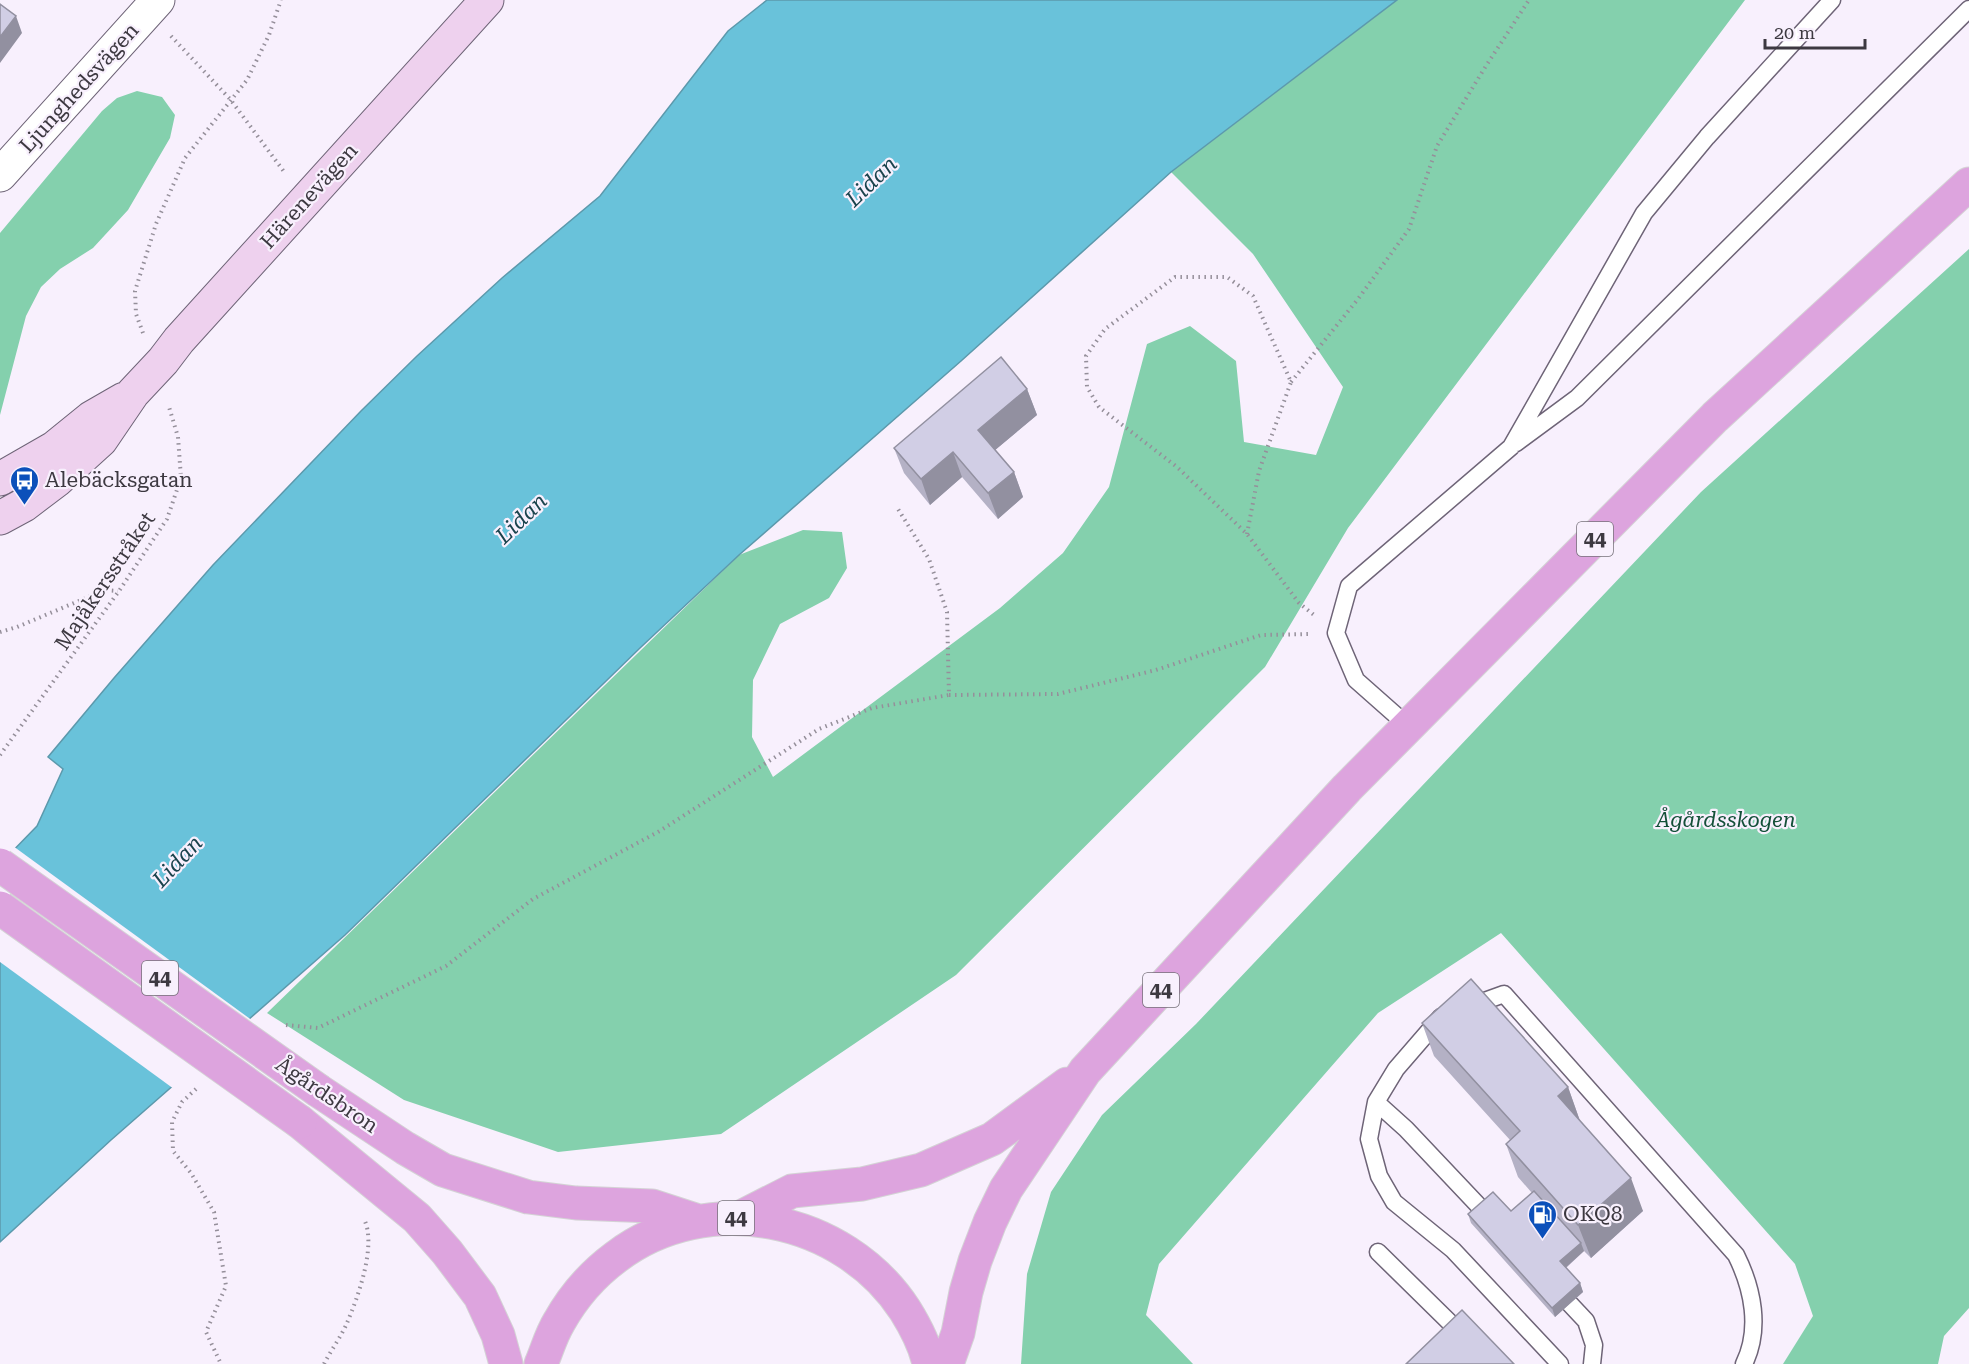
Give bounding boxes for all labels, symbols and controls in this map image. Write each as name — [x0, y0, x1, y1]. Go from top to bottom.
scale bar — [1765, 12, 1866, 50]
street label: Ljunghedsvägen — [15, 18, 144, 158]
text: 20 m — [1774, 22, 1815, 43]
street label: Härenevägen — [256, 138, 363, 253]
water label: Lidan — [840, 151, 902, 212]
bus stop icon: Alebäcksgatan — [8, 464, 40, 506]
place label: Alebäcksgatan — [45, 468, 193, 492]
water label: Lidan — [490, 488, 552, 549]
street label: Majåkersstråket — [50, 507, 160, 654]
road number: 44 — [1577, 522, 1613, 556]
park label: Ågårdsskogen — [1654, 807, 1796, 832]
water label: Lidan — [147, 830, 207, 893]
road number: 44 — [142, 961, 178, 995]
road number: 44 — [1143, 973, 1179, 1007]
street label: Ågårdsbron — [271, 1051, 384, 1138]
fuel station icon: OKQ8 — [1526, 1198, 1558, 1240]
road number: 44 — [718, 1201, 754, 1235]
place label: OKQ8 — [1563, 1202, 1622, 1226]

